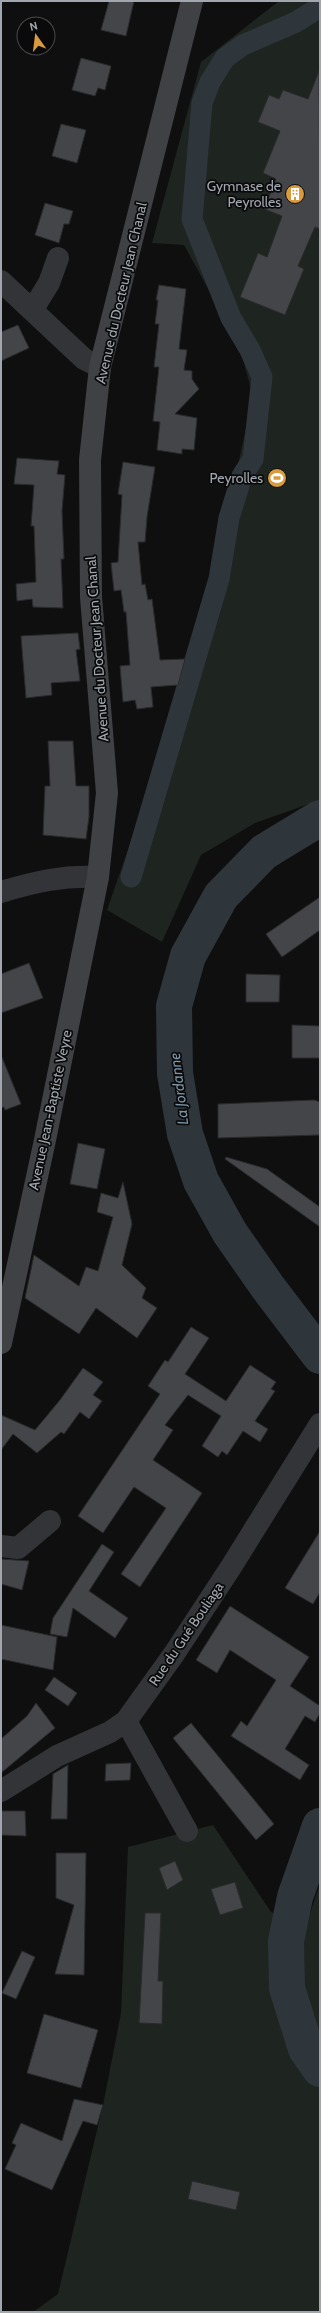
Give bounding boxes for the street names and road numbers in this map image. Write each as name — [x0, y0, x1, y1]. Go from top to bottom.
street label: Avenue du Docteur Jean Chanal — [91, 200, 151, 386]
street label: Avenue du Docteur Jean Chanal — [81, 555, 112, 742]
street label: Avenue Jean-Baptiste Veyre — [24, 1028, 76, 1192]
street label: Rue du Gué Bouliaga — [145, 1578, 228, 1689]

